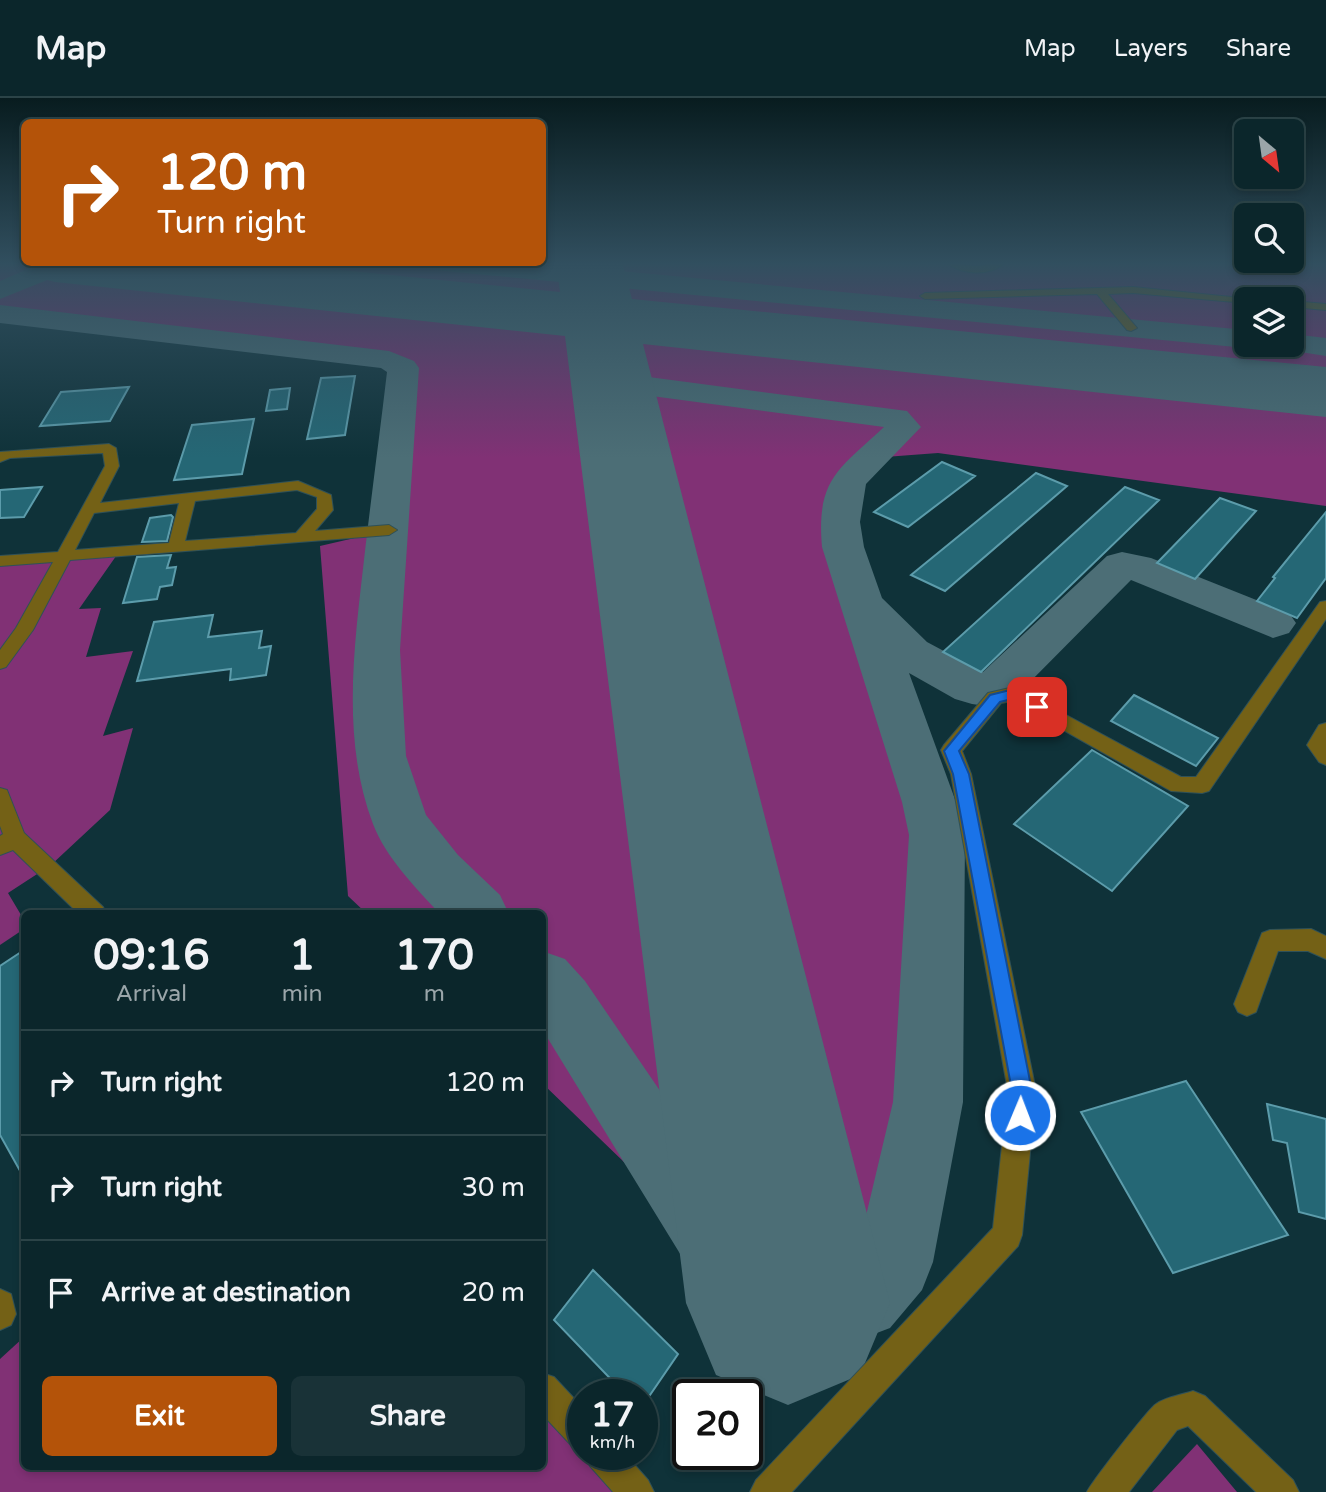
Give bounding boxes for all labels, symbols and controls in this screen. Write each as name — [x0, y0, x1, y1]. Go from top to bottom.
text: Map — [35, 29, 106, 68]
text: Map — [1024, 34, 1076, 63]
text: Layers — [1114, 34, 1188, 63]
text: Share — [1226, 34, 1291, 63]
north arrow — [1234, 119, 1304, 189]
map controls — [1234, 119, 1304, 357]
text: 120 m — [157, 144, 307, 203]
icon: right — [42, 147, 133, 238]
button: search — [1234, 203, 1304, 273]
text: Turn right — [157, 204, 306, 242]
button: layers — [1234, 287, 1304, 357]
pin — [1007, 677, 1067, 737]
icon: arrive — [1018, 688, 1056, 726]
text: 09:16 — [93, 930, 210, 981]
text: 1 — [289, 930, 315, 981]
text: 170 — [395, 930, 474, 981]
text: Arrival — [116, 980, 187, 1008]
text: min — [282, 980, 323, 1008]
text: m — [424, 980, 445, 1008]
icon: right — [42, 1064, 80, 1102]
text: Turn right — [101, 1067, 222, 1098]
text: 120 m — [445, 1067, 525, 1098]
position arrow — [983, 1078, 1057, 1152]
icon: right — [42, 1169, 80, 1207]
text: Turn right — [101, 1172, 222, 1203]
text: 30 m — [462, 1172, 525, 1203]
icon: arrive — [42, 1274, 80, 1312]
text: Arrive at destination — [101, 1277, 351, 1308]
text: 20 m — [462, 1277, 525, 1308]
button: Exit — [42, 1376, 277, 1456]
button: Share — [291, 1376, 525, 1456]
speed limit sign: 20 — [672, 1379, 763, 1470]
text: 17 — [591, 1394, 634, 1436]
text: km/h — [590, 1431, 635, 1453]

